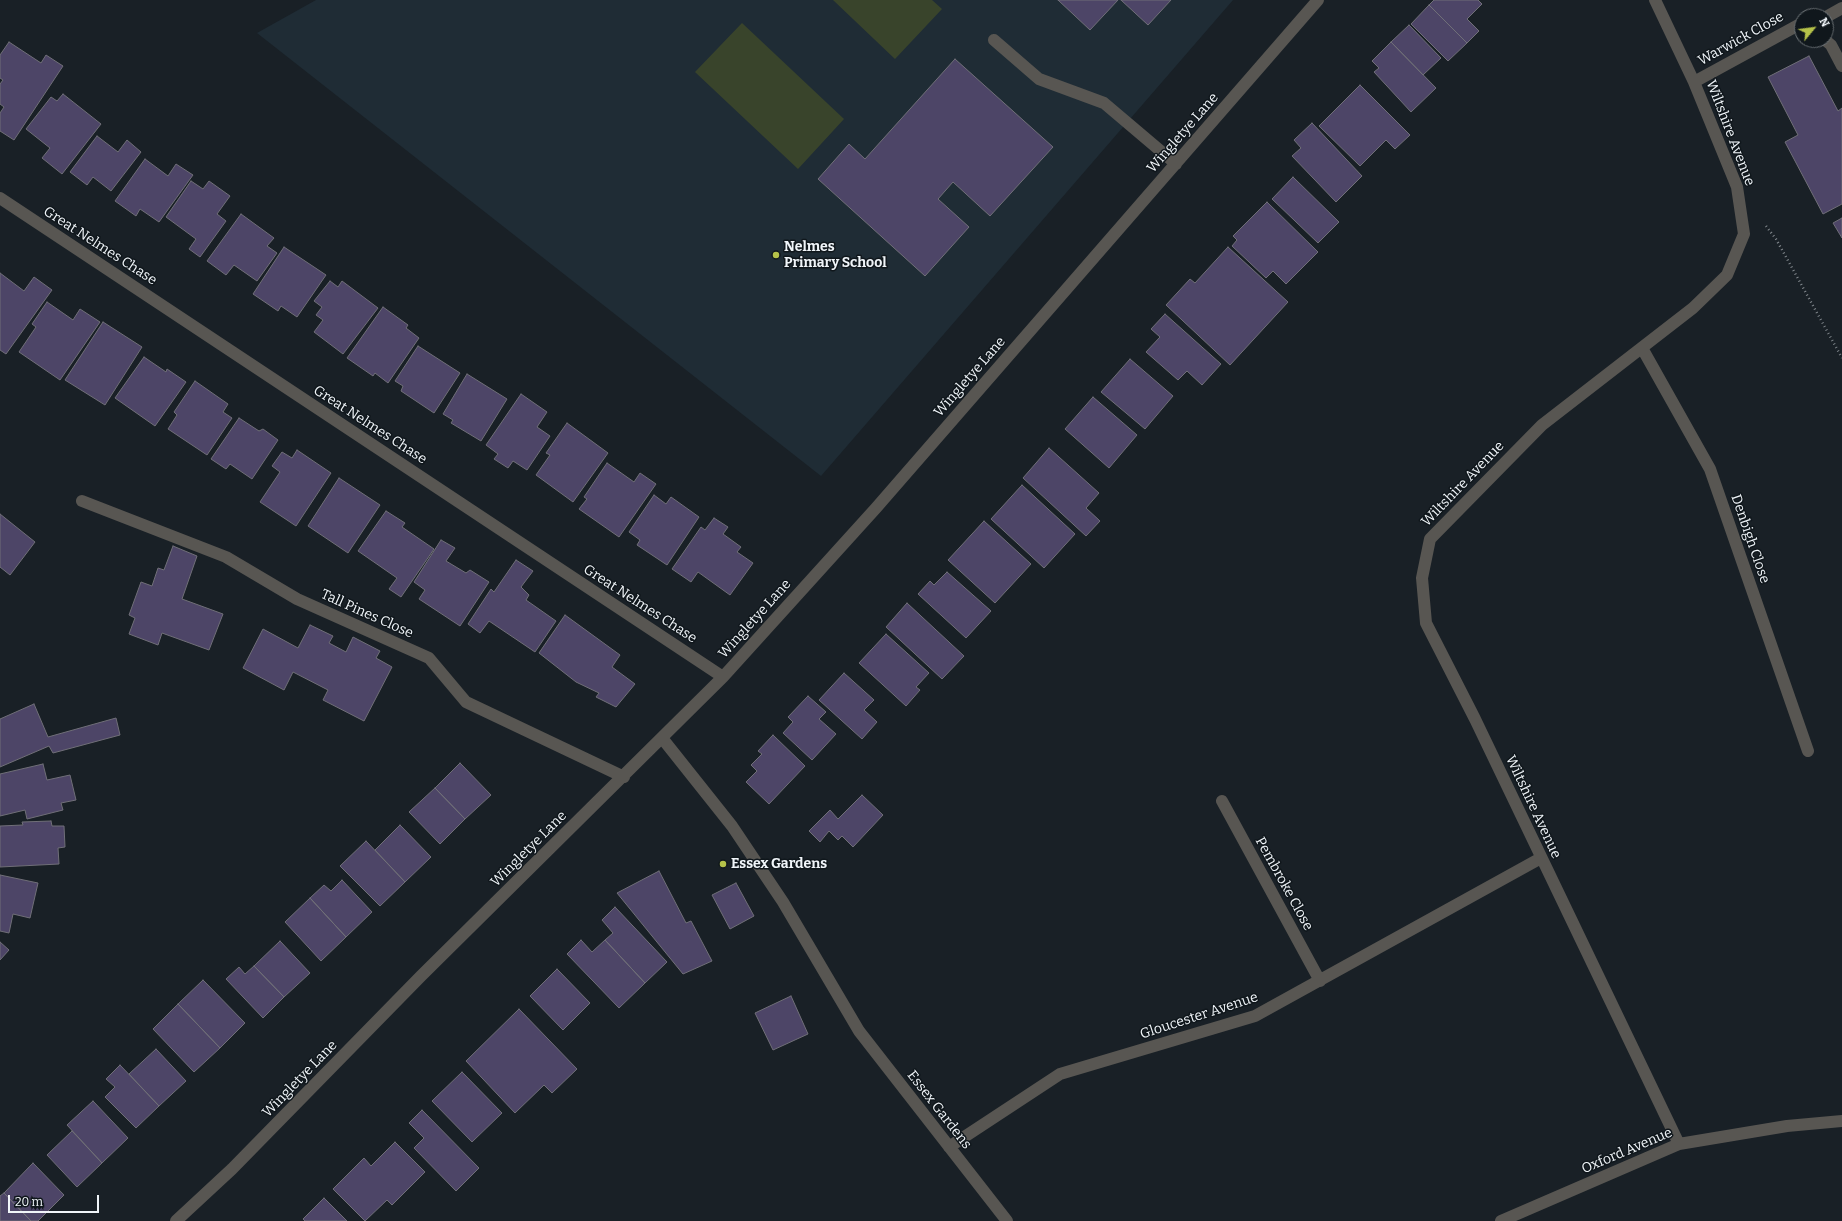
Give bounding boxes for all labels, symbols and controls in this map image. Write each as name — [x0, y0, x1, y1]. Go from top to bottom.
north arrow — [1794, 8, 1834, 48]
street label: Warwick Close — [1695, 9, 1787, 69]
text: N — [1816, 16, 1832, 29]
street label: Wiltshire Avenue — [1702, 78, 1758, 188]
street label: Wingletye Lane — [1144, 90, 1222, 176]
street label: Great Nelmes Chase — [40, 203, 160, 289]
place label: Nelmes Primary School — [784, 239, 887, 272]
marker: Nelmes Primary School — [771, 250, 781, 260]
street label: Wingletye Lane — [931, 334, 1009, 420]
street label: Great Nelmes Chase — [310, 382, 430, 468]
street label: Wiltshire Avenue — [1418, 438, 1508, 530]
street label: Denbigh Close — [1727, 492, 1773, 586]
street label: Great Nelmes Chase — [580, 561, 700, 647]
street label: Wingletye Lane — [715, 576, 795, 662]
street label: Tall Pines Close — [318, 586, 416, 642]
street label: Wiltshire Avenue — [1502, 753, 1564, 861]
street label: Wingletye Lane — [488, 808, 570, 890]
street label: Pembroke Close — [1251, 834, 1317, 934]
place label: Essex Gardens — [731, 856, 827, 872]
marker: Essex Gardens — [718, 859, 728, 869]
street label: Gloucester Avenue — [1138, 989, 1260, 1043]
street label: Wingletye Lane — [259, 1037, 341, 1121]
street label: Essex Gardens — [903, 1067, 975, 1153]
street label: Oxford Avenue — [1579, 1124, 1675, 1178]
scale bar — [10, 1187, 101, 1213]
text: 20 m — [15, 1195, 43, 1209]

